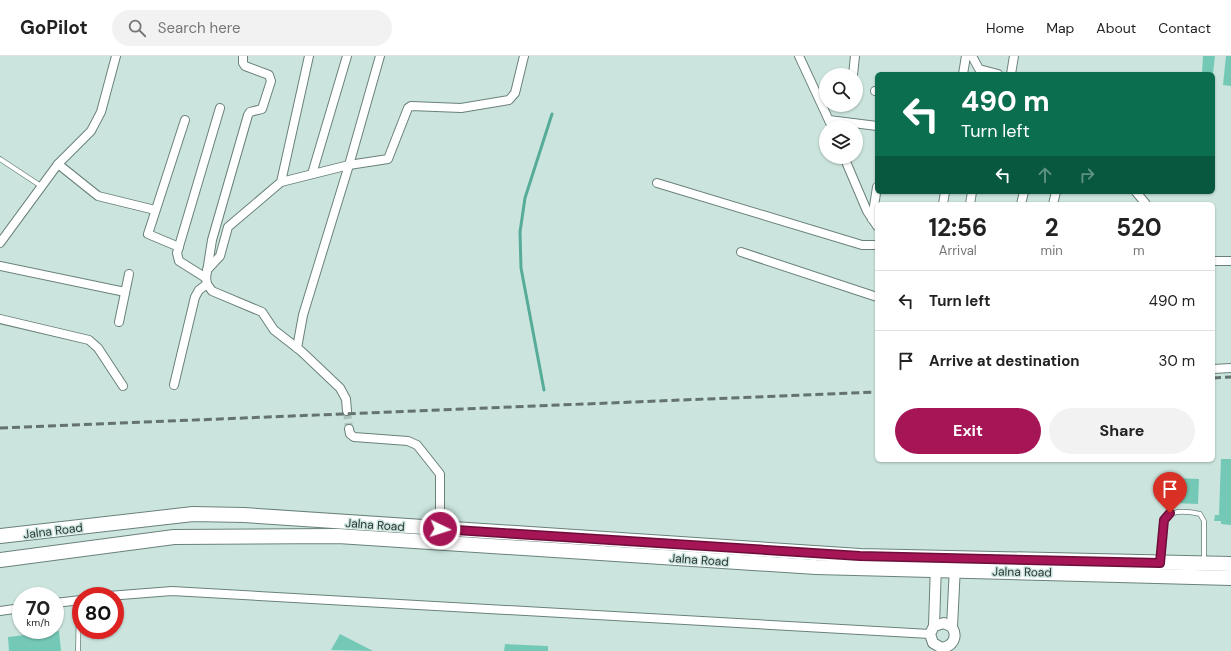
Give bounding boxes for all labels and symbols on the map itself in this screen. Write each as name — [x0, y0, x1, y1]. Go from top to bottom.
pin — [1153, 472, 1187, 513]
position arrow — [419, 508, 461, 550]
street label: Jalna Road — [345, 515, 405, 535]
street label: Jalna Road — [22, 519, 84, 543]
street label: Jalna Road — [669, 550, 729, 570]
street label: Jalna Road — [992, 563, 1052, 581]
speed limit sign: 80 — [72, 587, 124, 639]

